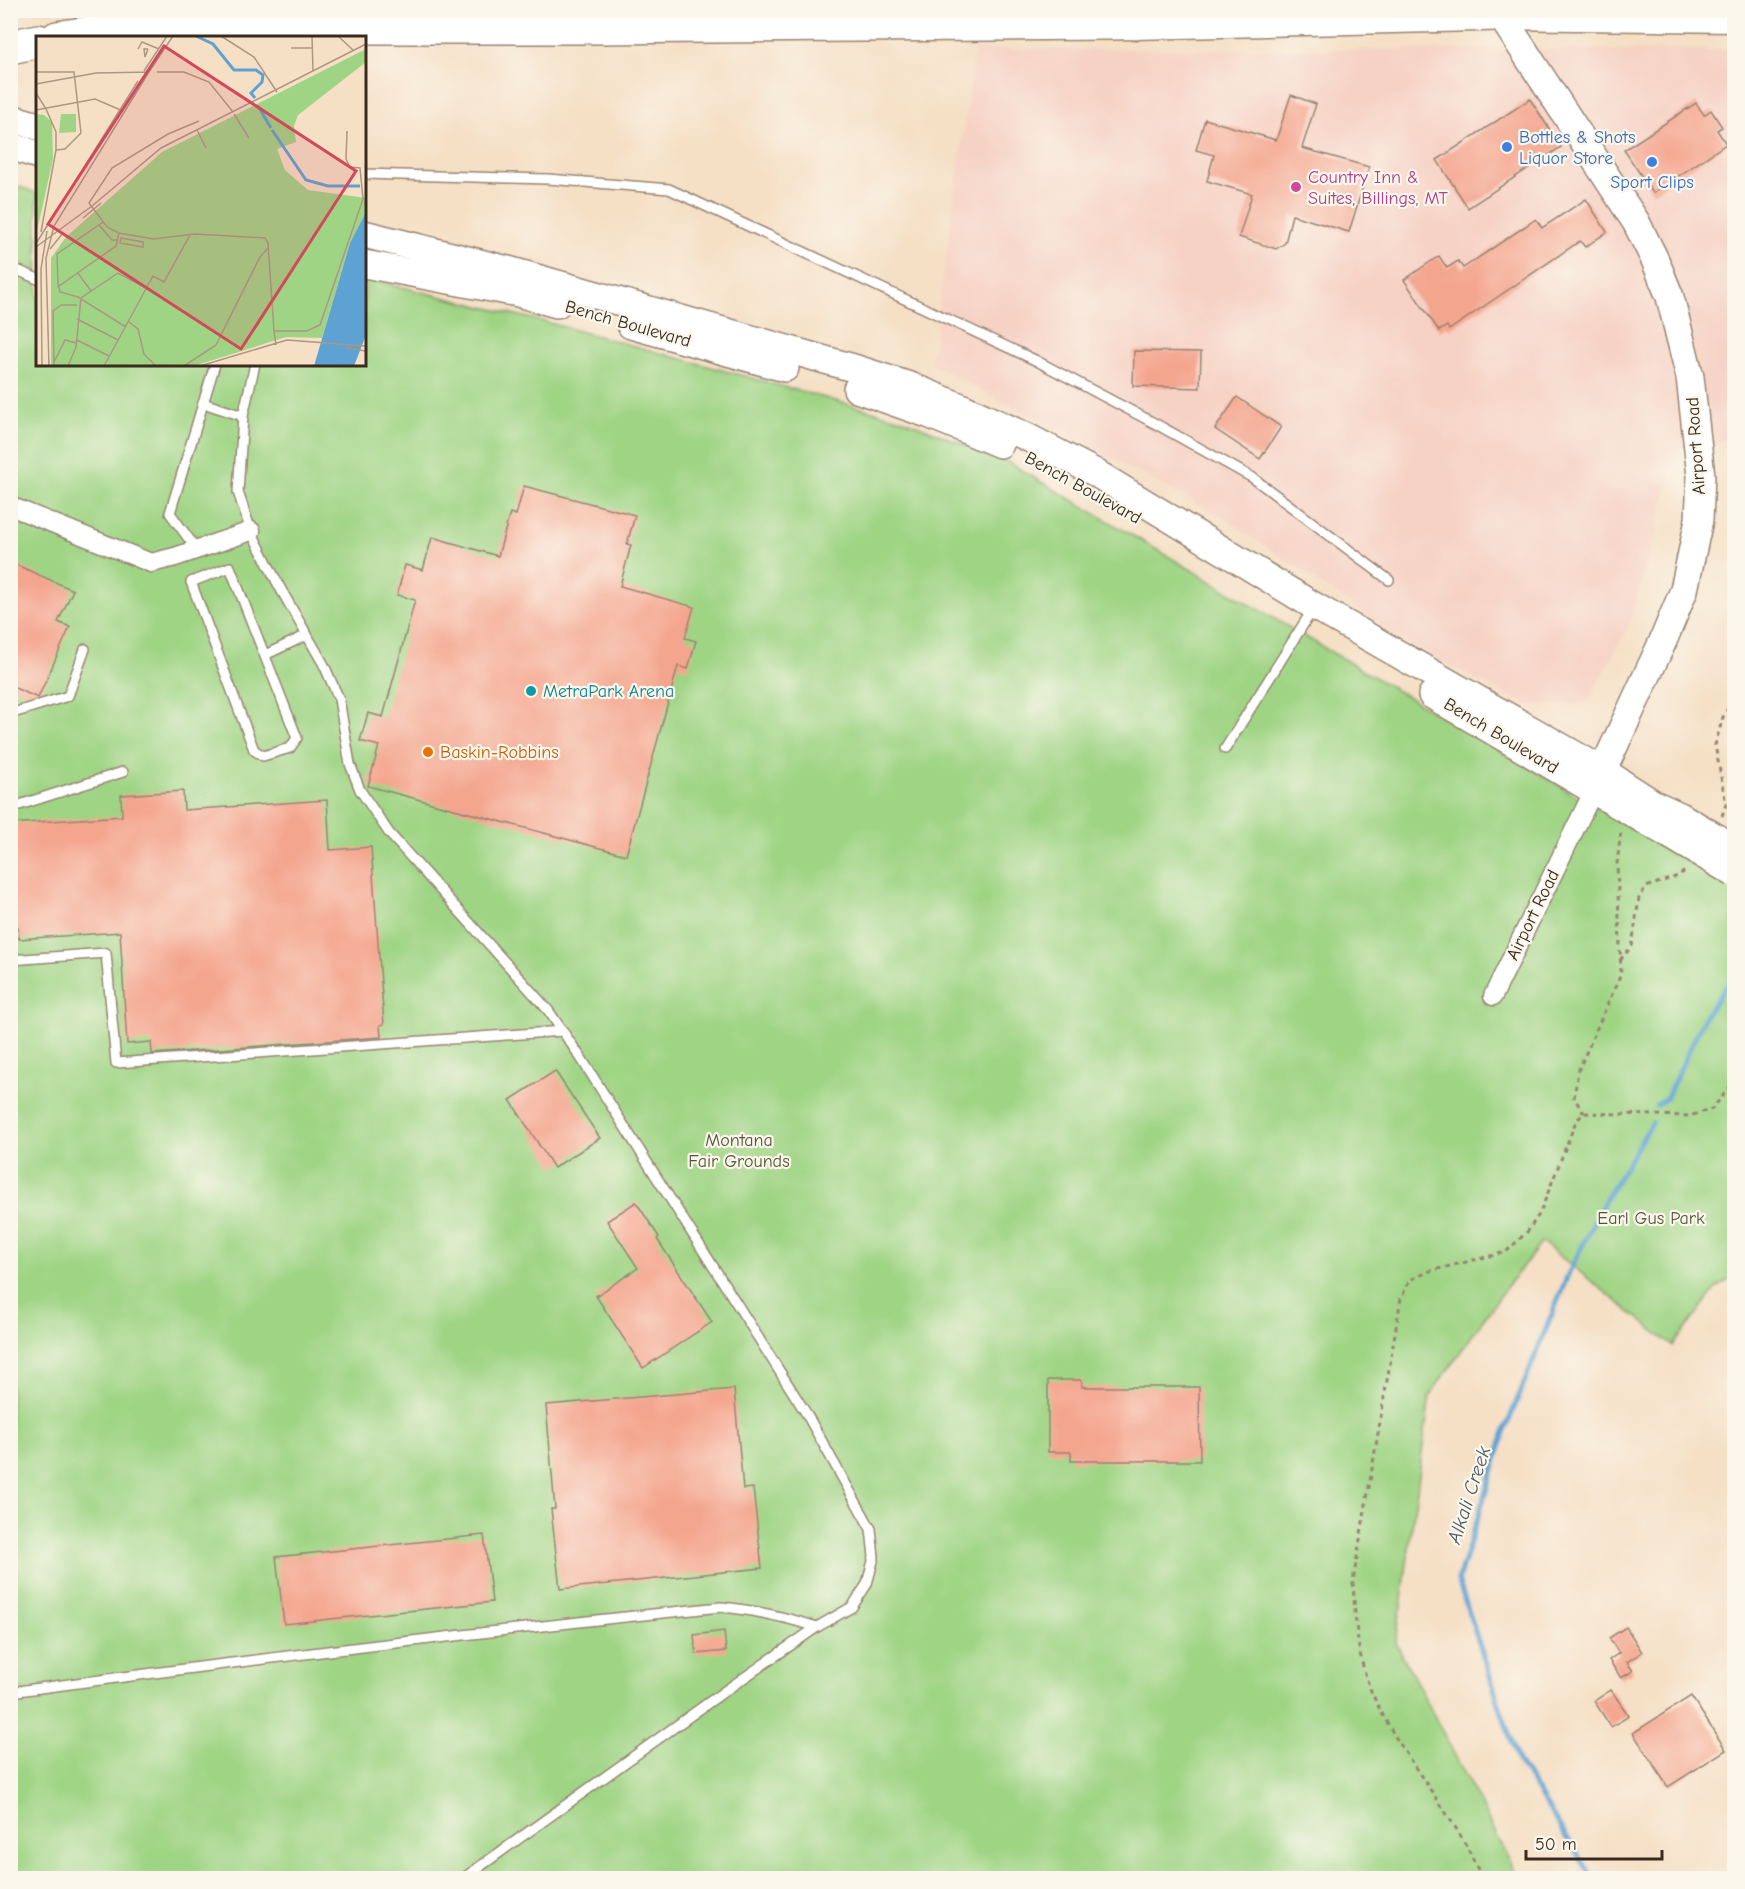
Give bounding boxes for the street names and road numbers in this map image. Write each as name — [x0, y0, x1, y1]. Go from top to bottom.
street label: Bench Boulevard — [563, 296, 693, 352]
street label: Airport Road — [1682, 396, 1710, 496]
street label: Bench Boulevard — [1021, 447, 1145, 529]
street label: Bench Boulevard — [1440, 694, 1562, 778]
street label: Airport Road — [1502, 866, 1564, 964]

